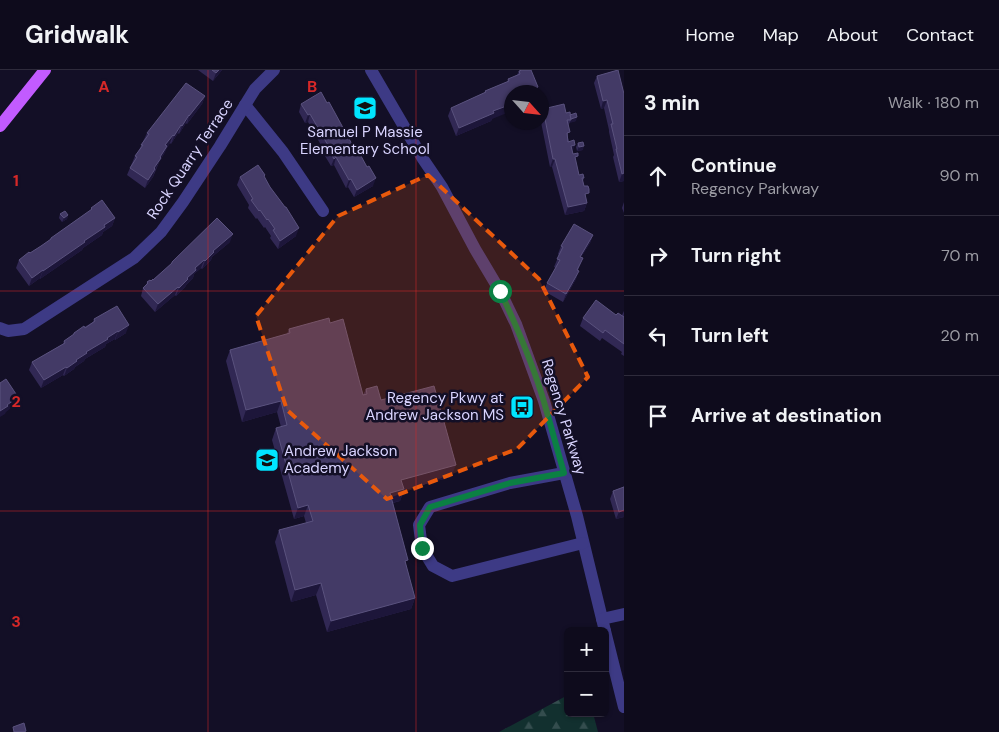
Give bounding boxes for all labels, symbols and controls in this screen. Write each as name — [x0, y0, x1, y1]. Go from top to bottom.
text: Gridwalk — [25, 19, 129, 50]
text: Home — [685, 23, 735, 47]
text: Map — [763, 23, 799, 47]
text: About — [827, 23, 878, 47]
text: Contact — [906, 23, 974, 47]
text: A — [98, 76, 110, 97]
text: B — [307, 76, 317, 97]
north arrow — [504, 85, 549, 130]
text: 3 min — [644, 89, 700, 117]
text: Walk · 180 m — [888, 92, 979, 113]
street label: Rock Quarry Terrace — [142, 95, 238, 223]
school or university icon: Samuel P Massie Elementary School — [352, 95, 378, 121]
place label: Samuel P Massie Elementary School — [300, 122, 430, 159]
text: Continue — [691, 153, 777, 178]
icon: ahead — [644, 162, 672, 190]
text: 90 m — [939, 165, 979, 186]
text: 1 — [13, 170, 19, 191]
text: Regency Parkway — [691, 178, 819, 199]
icon: right — [644, 242, 672, 270]
text: Turn right — [691, 243, 781, 268]
text: 70 m — [941, 245, 979, 266]
route start — [489, 280, 512, 303]
icon: left — [644, 322, 672, 350]
text: Turn left — [691, 323, 769, 348]
text: 20 m — [940, 325, 979, 346]
street label: Regency Parkway — [537, 357, 591, 478]
place label: Regency Pkwy at Andrew Jackson MS — [365, 388, 504, 425]
text: 2 — [11, 391, 21, 412]
bus stop icon: Regency Pkwy at Andrew Jackson MS — [509, 394, 535, 420]
icon: arrive — [644, 402, 672, 430]
text: Arrive at destination — [691, 403, 882, 428]
place label: Andrew Jackson Academy — [284, 441, 397, 478]
school or university icon: Andrew Jackson Academy — [254, 447, 280, 473]
route end — [411, 537, 434, 560]
text: 3 — [11, 611, 21, 632]
map controls — [564, 627, 609, 717]
button: + — [564, 627, 609, 672]
button: − — [564, 672, 609, 717]

